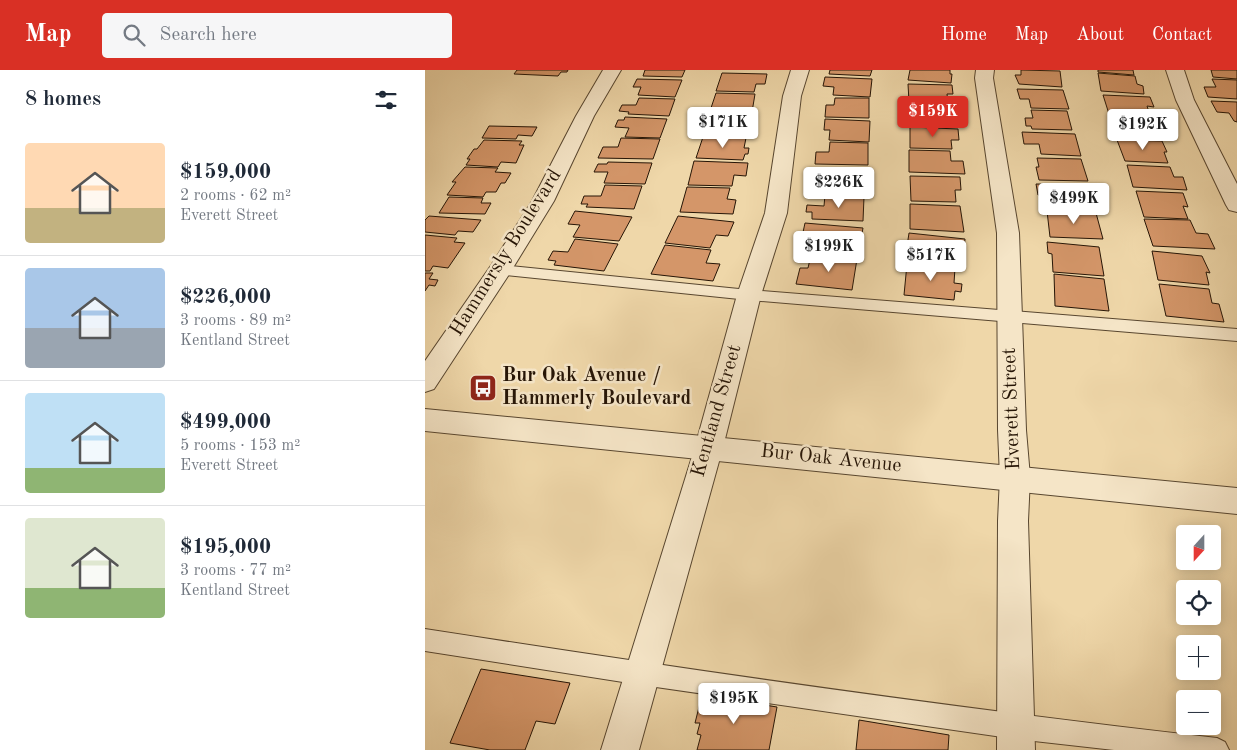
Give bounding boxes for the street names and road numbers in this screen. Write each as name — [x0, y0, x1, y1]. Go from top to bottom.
street label: Hammersly Boulevard — [446, 166, 566, 340]
street label: Kentland Street — [688, 342, 746, 480]
street label: Everett Street — [1000, 347, 1024, 471]
street label: Bur Oak Avenue — [759, 442, 903, 476]

